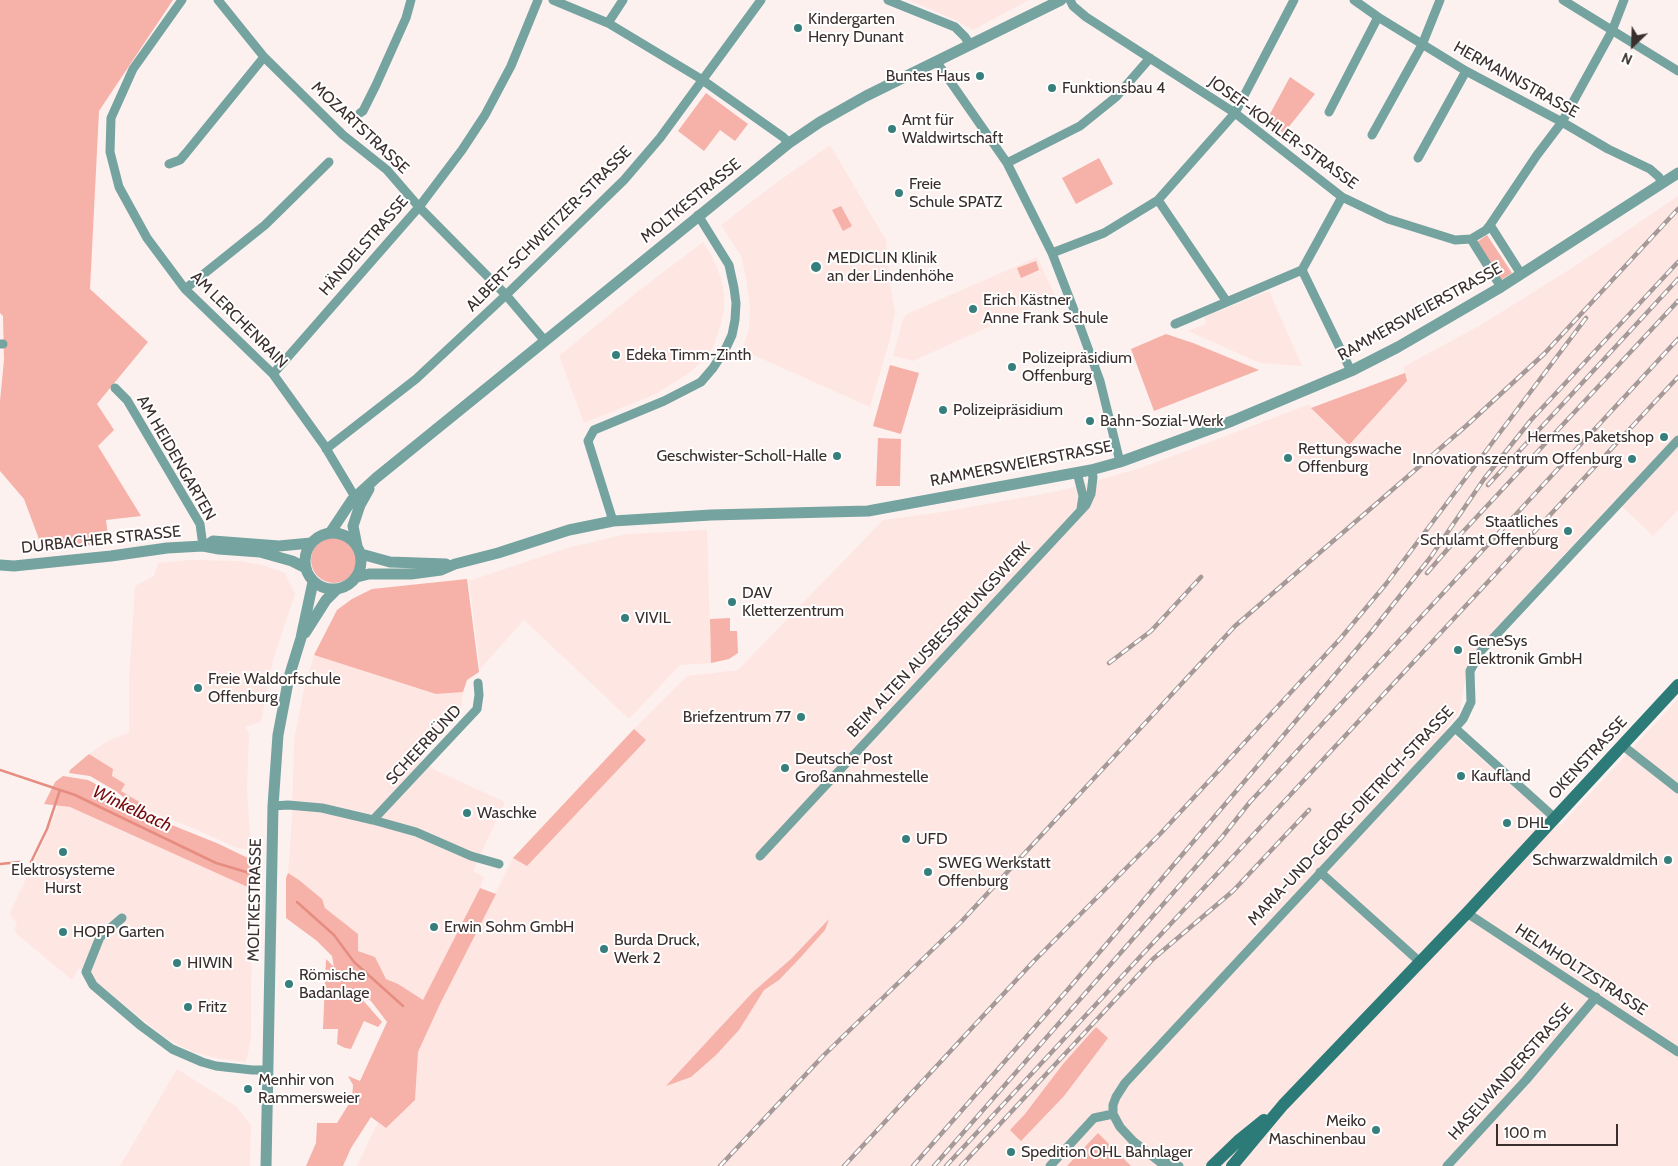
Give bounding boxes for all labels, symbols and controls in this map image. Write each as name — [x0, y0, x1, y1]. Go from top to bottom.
place label: Kindergarten Henry Dunant — [808, 9, 904, 47]
north arrow — [1608, 20, 1658, 70]
marker: Kindergarten Henry Dunant — [792, 22, 804, 34]
street label: HERMANNSTRASSE — [1450, 38, 1582, 122]
text: N — [1619, 48, 1635, 69]
place label: Buntes Haus — [886, 66, 970, 86]
marker: Buntes Haus — [974, 70, 986, 82]
street label: JOSEF-KOHLER-STRASSE — [1205, 72, 1361, 194]
street label: MOZARTSTRASSE — [307, 78, 413, 178]
place label: Funktionsbau 4 — [1062, 78, 1165, 98]
marker: Funktionsbau 4 — [1046, 82, 1058, 94]
place label: Amt für Waldwirtschaft — [902, 110, 1003, 148]
marker: Amt für Waldwirtschaft — [886, 123, 898, 135]
street label: ALBERT-SCHWEITZER-STRASSE — [462, 142, 636, 316]
street label: MOLTKESTRASSE — [637, 155, 745, 247]
place label: Freie Schule SPATZ — [909, 174, 1002, 212]
marker: Freie Schule SPATZ — [893, 187, 905, 199]
street label: HÄNDELSTRASSE — [315, 192, 413, 300]
place label: MEDICLIN Klinik an der Lindenhöhe — [827, 248, 954, 286]
street label: RAMMERSWEIERSTRASSE — [1335, 259, 1505, 365]
marker: MEDICLIN Klinik an der Lindenhöhe — [809, 260, 823, 274]
street label: AM LERCHENRAIN — [187, 268, 291, 372]
place label: Erich Kästner Anne Frank Schule — [983, 290, 1108, 328]
marker: Erich Kästner Anne Frank Schule — [967, 303, 979, 315]
place label: Edeka Timm-Zinth — [626, 345, 751, 365]
place label: Polizeipräsidium Offenburg — [1022, 348, 1132, 386]
marker: Edeka Timm-Zinth — [610, 349, 622, 361]
marker: Polizeipräsidium Offenburg — [1006, 361, 1018, 373]
street label: AM HEIDENGARTEN — [132, 392, 220, 524]
place label: Polizeipräsidium — [953, 400, 1063, 420]
marker: Polizeipräsidium — [937, 404, 949, 416]
place label: Bahn-Sozial-Werk — [1100, 411, 1223, 431]
marker: Bahn-Sozial-Werk — [1084, 415, 1096, 427]
place label: Hermes Paketshop — [1527, 427, 1654, 447]
marker: Hermes Paketshop — [1658, 431, 1670, 443]
street label: RAMMERSWEIERSTRASSE — [928, 437, 1114, 491]
place label: Rettungswache Offenburg — [1298, 439, 1402, 477]
place label: Geschwister-Scholl-Halle — [656, 446, 827, 466]
place label: Innovationszentrum Offenburg — [1412, 449, 1622, 469]
marker: Geschwister-Scholl-Halle — [831, 450, 843, 462]
marker: Rettungswache Offenburg — [1282, 452, 1294, 464]
marker: Innovationszentrum Offenburg — [1626, 453, 1638, 465]
place label: Staatliches Schulamt Offenburg — [1420, 512, 1558, 550]
street label: DURBACHER STRASSE — [20, 522, 182, 558]
marker: Staatliches Schulamt Offenburg — [1562, 525, 1574, 537]
street label: BEIM ALTEN AUSBESSERUNGSWERK — [843, 538, 1035, 742]
place label: DAV Kletterzentrum — [742, 583, 844, 621]
marker: DAV Kletterzentrum — [726, 596, 738, 608]
place label: VIVIL — [635, 608, 671, 628]
marker: VIVIL — [619, 612, 631, 624]
place label: GeneSys Elektronik GmbH — [1468, 631, 1583, 669]
marker: GeneSys Elektronik GmbH — [1452, 644, 1464, 656]
place label: Freie Waldorfschule Offenburg — [208, 669, 341, 707]
marker: Freie Waldorfschule Offenburg — [192, 682, 204, 694]
street label: SCHEERBÜND — [382, 701, 466, 789]
street label: MARIA-UND-GEORG-DIETRICH-STRASSE — [1244, 702, 1458, 930]
place label: Briefzentrum 77 — [683, 707, 791, 727]
marker: Briefzentrum 77 — [795, 711, 807, 723]
street label: OKENSTRASSE — [1545, 713, 1631, 803]
place label: Deutsche Post Großannahmestelle — [795, 749, 928, 787]
marker: Deutsche Post Großannahmestelle — [779, 762, 791, 774]
place label: Kaufland — [1471, 766, 1531, 786]
marker: Kaufland — [1455, 770, 1467, 782]
water label: Winkelbach — [89, 781, 175, 837]
place label: Waschke — [477, 803, 537, 823]
marker: Waschke — [461, 807, 473, 819]
place label: DHL — [1517, 813, 1548, 833]
marker: DHL — [1501, 817, 1513, 829]
place label: UFD — [916, 829, 948, 849]
marker: UFD — [900, 833, 912, 845]
street label: MOLTKESTRASSE — [244, 838, 266, 962]
marker: Elektrosysteme Hurst — [57, 846, 69, 858]
place label: Schwarzwaldmilch — [1532, 850, 1658, 870]
place label: SWEG Werkstatt Offenburg — [938, 853, 1051, 891]
marker: Schwarzwaldmilch — [1662, 854, 1674, 866]
place label: Elektrosysteme Hurst — [11, 860, 115, 898]
marker: SWEG Werkstatt Offenburg — [922, 866, 934, 878]
place label: Erwin Sohm GmbH — [444, 917, 574, 937]
street label: HELMHOLTZSTRASSE — [1511, 920, 1651, 1020]
marker: Erwin Sohm GmbH — [428, 921, 440, 933]
place label: HOPP Garten — [73, 922, 164, 942]
marker: HOPP Garten — [57, 926, 69, 938]
place label: Burda Druck, Werk 2 — [614, 930, 700, 968]
marker: Burda Druck, Werk 2 — [598, 943, 610, 955]
place label: HIWIN — [187, 953, 233, 973]
marker: HIWIN — [171, 957, 183, 969]
place label: Römische Badanlage — [299, 965, 369, 1003]
marker: Römische Badanlage — [283, 978, 295, 990]
place label: Fritz — [198, 997, 227, 1017]
street label: HASELWANDERSTRASSE — [1445, 1000, 1577, 1144]
marker: Fritz — [182, 1001, 194, 1013]
place label: Menhir von Rammersweier — [258, 1070, 360, 1108]
marker: Menhir von Rammersweier — [242, 1083, 254, 1095]
place label: Meiko Maschinenbau — [1268, 1111, 1366, 1149]
scale bar — [1498, 1114, 1620, 1146]
marker: Meiko Maschinenbau — [1370, 1124, 1382, 1136]
text: 100 m — [1504, 1124, 1546, 1142]
place label: Spedition OHL Bahnlager — [1021, 1142, 1193, 1162]
marker: Spedition OHL Bahnlager — [1005, 1146, 1017, 1158]

